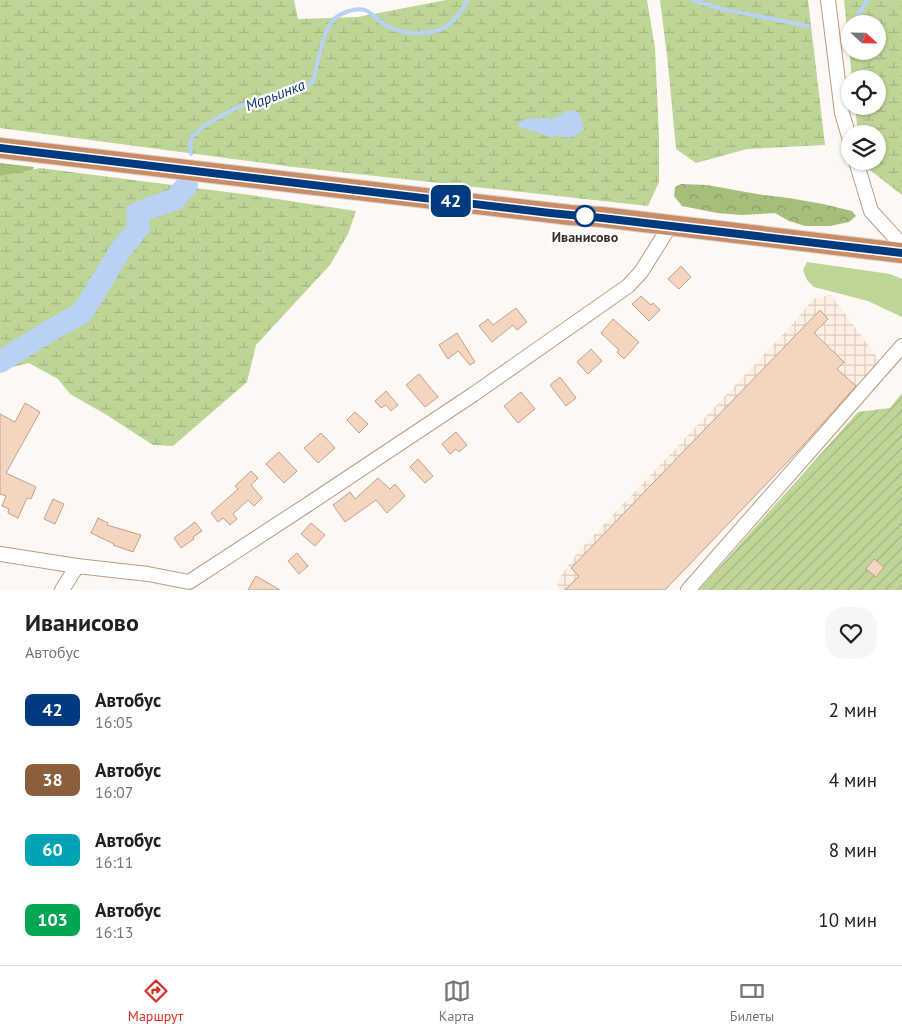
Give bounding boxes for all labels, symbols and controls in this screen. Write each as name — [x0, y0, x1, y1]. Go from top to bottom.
north arrow — [841, 15, 886, 60]
map controls — [841, 15, 886, 170]
button: locate — [841, 70, 886, 115]
water label: Марьинка — [243, 75, 308, 115]
button: layers — [841, 125, 886, 170]
line badge: 42 — [428, 185, 474, 217]
text: 42 — [441, 189, 461, 212]
marker: Иванисово — [574, 205, 596, 227]
place label: Иванисово — [552, 228, 619, 246]
text: Иванисово — [25, 607, 139, 638]
button: heart — [825, 607, 877, 659]
text: Автобус — [25, 642, 80, 662]
text: Автобус — [95, 688, 161, 712]
text: 42 — [42, 698, 63, 721]
text: 2 мин — [829, 698, 877, 722]
text: 16:05 — [95, 712, 133, 732]
text: Автобус — [95, 758, 161, 782]
text: 38 — [42, 768, 63, 791]
text: 4 мин — [829, 768, 877, 792]
text: 16:07 — [95, 782, 133, 802]
text: Автобус — [95, 828, 161, 852]
text: 60 — [42, 838, 63, 861]
text: 8 мин — [829, 838, 877, 862]
text: 16:11 — [95, 852, 133, 872]
text: Автобус — [95, 898, 161, 922]
text: 103 — [37, 908, 68, 931]
text: 10 мин — [818, 908, 877, 932]
text: 16:13 — [95, 922, 133, 942]
tab: Маршрут — [128, 977, 183, 1025]
tab: Карта — [439, 977, 474, 1025]
tab: Билеты — [730, 977, 774, 1025]

